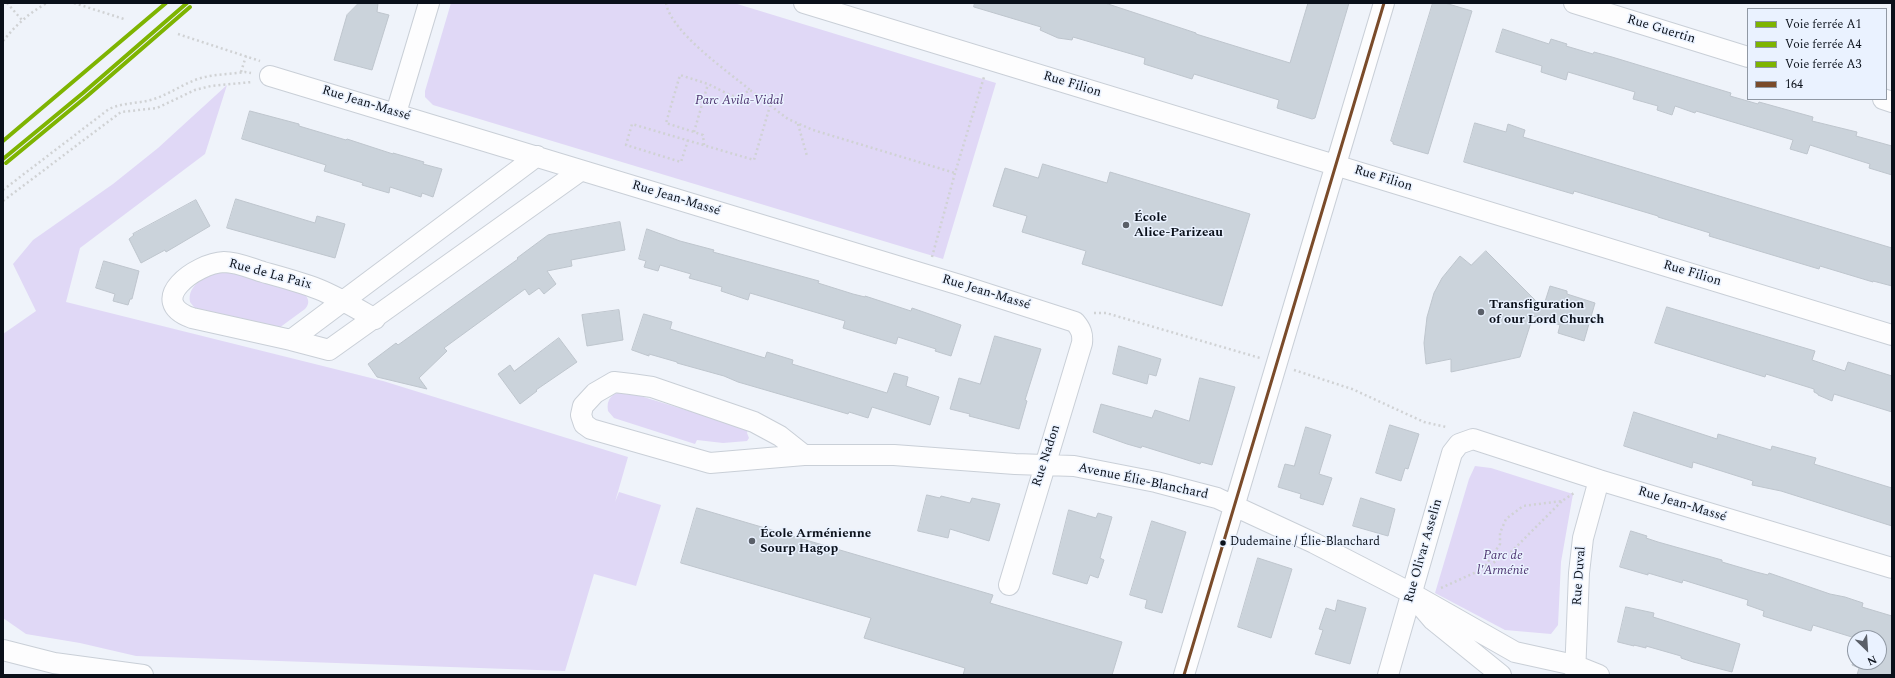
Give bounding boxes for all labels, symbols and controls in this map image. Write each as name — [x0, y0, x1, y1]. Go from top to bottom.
legend — [1747, 8, 1887, 100]
street label: Rue Guertin — [1625, 12, 1697, 48]
text: Voie ferrée A1 — [1785, 15, 1861, 34]
text: Voie ferrée A4 — [1785, 35, 1861, 54]
text: Voie ferrée A3 — [1785, 55, 1861, 74]
street label: Rue Filion — [1041, 69, 1103, 101]
text: 164 — [1785, 75, 1803, 94]
street label: Rue Jean-Massé — [320, 83, 412, 125]
park label: Parc Avila-Vidal — [695, 93, 783, 109]
street label: Rue Filion — [1352, 163, 1414, 195]
street label: Rue Jean-Massé — [630, 178, 722, 220]
place label: École Alice-Parizeau — [1134, 210, 1223, 241]
marker: École Alice-Parizeau — [1121, 220, 1131, 230]
street label: Rue de La Paix — [227, 256, 313, 294]
street label: Rue Filion — [1661, 258, 1723, 290]
street label: Rue Jean-Massé — [940, 272, 1032, 314]
place label: Transfiguration of our Lord Church — [1489, 297, 1604, 328]
marker: Transfiguration of our Lord Church — [1476, 307, 1486, 317]
street label: Rue Nadon — [1030, 423, 1064, 489]
street label: Avenue Élie-Blanchard — [1077, 461, 1209, 503]
street label: Rue Jean-Massé — [1636, 484, 1728, 526]
street label: Rue Olivar Asselin — [1402, 497, 1446, 605]
place label: École Arménienne Sourp Hagop — [760, 526, 871, 557]
marker: École Arménienne Sourp Hagop — [747, 536, 757, 546]
place label: Dudemaine / Élie-Blanchard — [1230, 536, 1380, 550]
marker: Dudemaine / Élie-Blanchard — [1218, 538, 1228, 548]
street label: Rue Duval — [1570, 546, 1590, 606]
park label: Parc de l'Arménie — [1477, 548, 1529, 579]
north arrow — [1847, 630, 1887, 670]
text: N — [1864, 651, 1880, 670]

